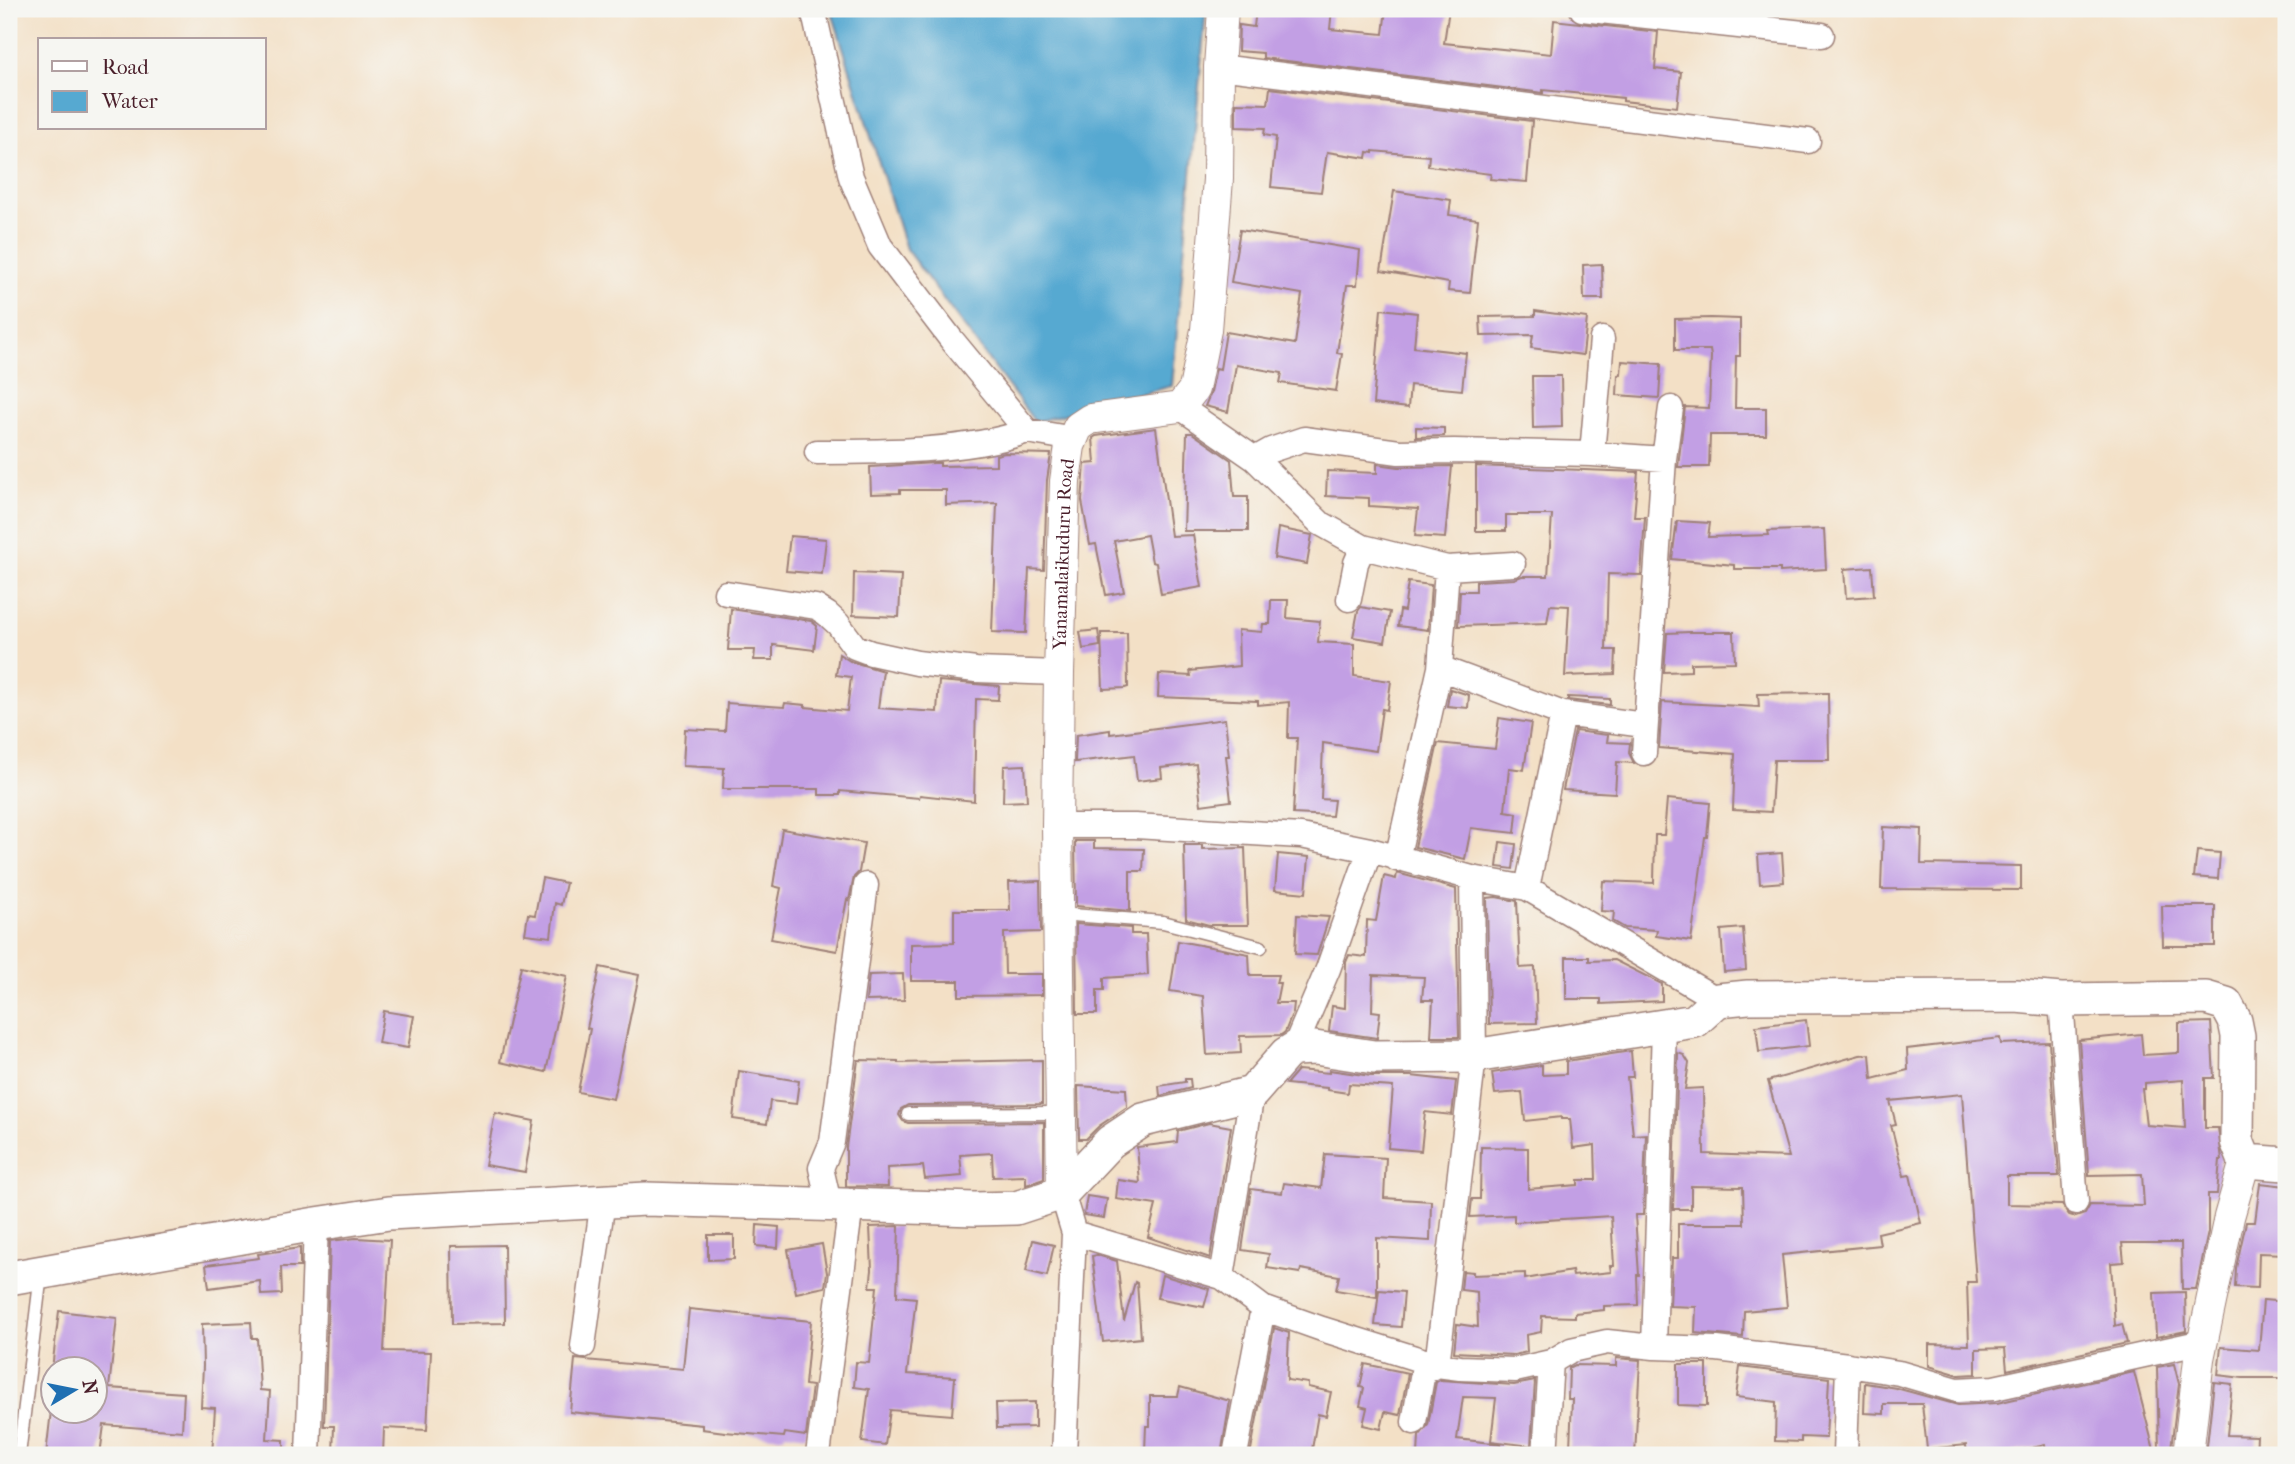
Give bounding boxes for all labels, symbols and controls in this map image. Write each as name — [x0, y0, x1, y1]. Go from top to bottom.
legend — [38, 38, 266, 130]
text: Road — [102, 55, 149, 79]
text: Water — [101, 89, 158, 113]
street label: Yanamalaikuduru Road — [1049, 457, 1079, 651]
north arrow — [38, 1356, 108, 1426]
text: N — [78, 1378, 102, 1397]

